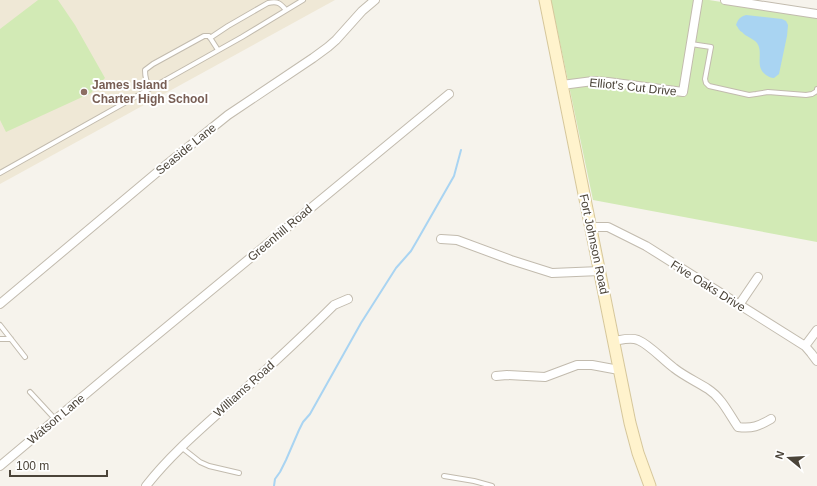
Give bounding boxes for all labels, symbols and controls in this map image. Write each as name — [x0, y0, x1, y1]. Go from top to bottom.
street label: Elliot's Cut Drive — [589, 75, 678, 99]
place label: James Island Charter High School — [92, 78, 208, 106]
marker: James Island Charter High School — [79, 87, 89, 97]
street label: Seaside Lane — [153, 120, 219, 178]
street label: Fort Johnson Road — [577, 193, 611, 295]
street label: Greenhill Road — [245, 202, 315, 264]
street label: Five Oaks Drive — [668, 257, 748, 315]
street label: Williams Road — [211, 358, 277, 420]
street label: Watson Lane — [25, 391, 88, 447]
north arrow — [769, 438, 809, 478]
text: N — [773, 449, 786, 461]
scale bar — [10, 452, 107, 478]
text: 100 m — [16, 459, 49, 473]

